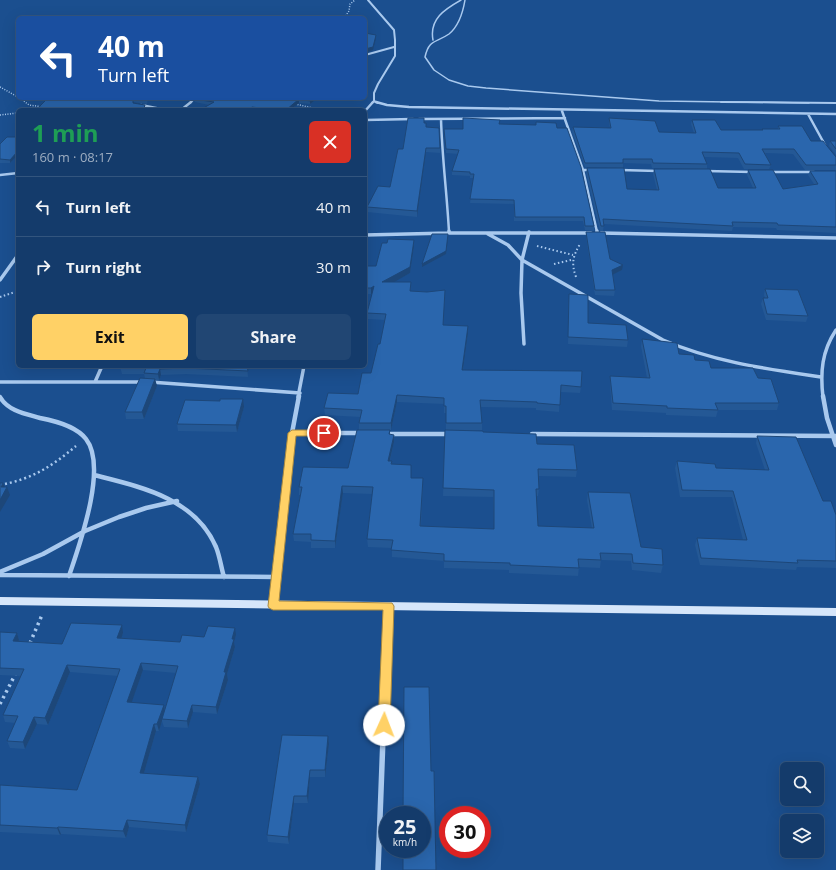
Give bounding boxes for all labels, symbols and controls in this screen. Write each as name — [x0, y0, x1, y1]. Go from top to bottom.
text: 40 m — [98, 27, 165, 65]
icon: left — [32, 32, 84, 84]
text: Turn left — [98, 63, 169, 87]
text: 1 min — [32, 116, 99, 149]
button: close — [309, 121, 351, 163]
text: 160 m · 08:17 — [32, 148, 113, 166]
icon: left — [32, 196, 54, 218]
text: Turn left — [66, 197, 131, 217]
text: 40 m — [316, 197, 351, 217]
icon: right — [32, 256, 54, 278]
text: Turn right — [66, 257, 141, 277]
text: 30 m — [316, 257, 351, 277]
button: Exit — [32, 314, 188, 360]
button: Share — [196, 314, 351, 360]
pin — [307, 416, 341, 450]
icon: arrive — [313, 422, 335, 444]
position arrow — [363, 704, 405, 746]
map controls — [780, 762, 824, 858]
button: search — [780, 762, 824, 806]
speed limit sign: 30 — [439, 806, 491, 858]
text: 25 — [394, 813, 416, 840]
button: layers — [780, 814, 824, 858]
text: km/h — [393, 835, 417, 849]

